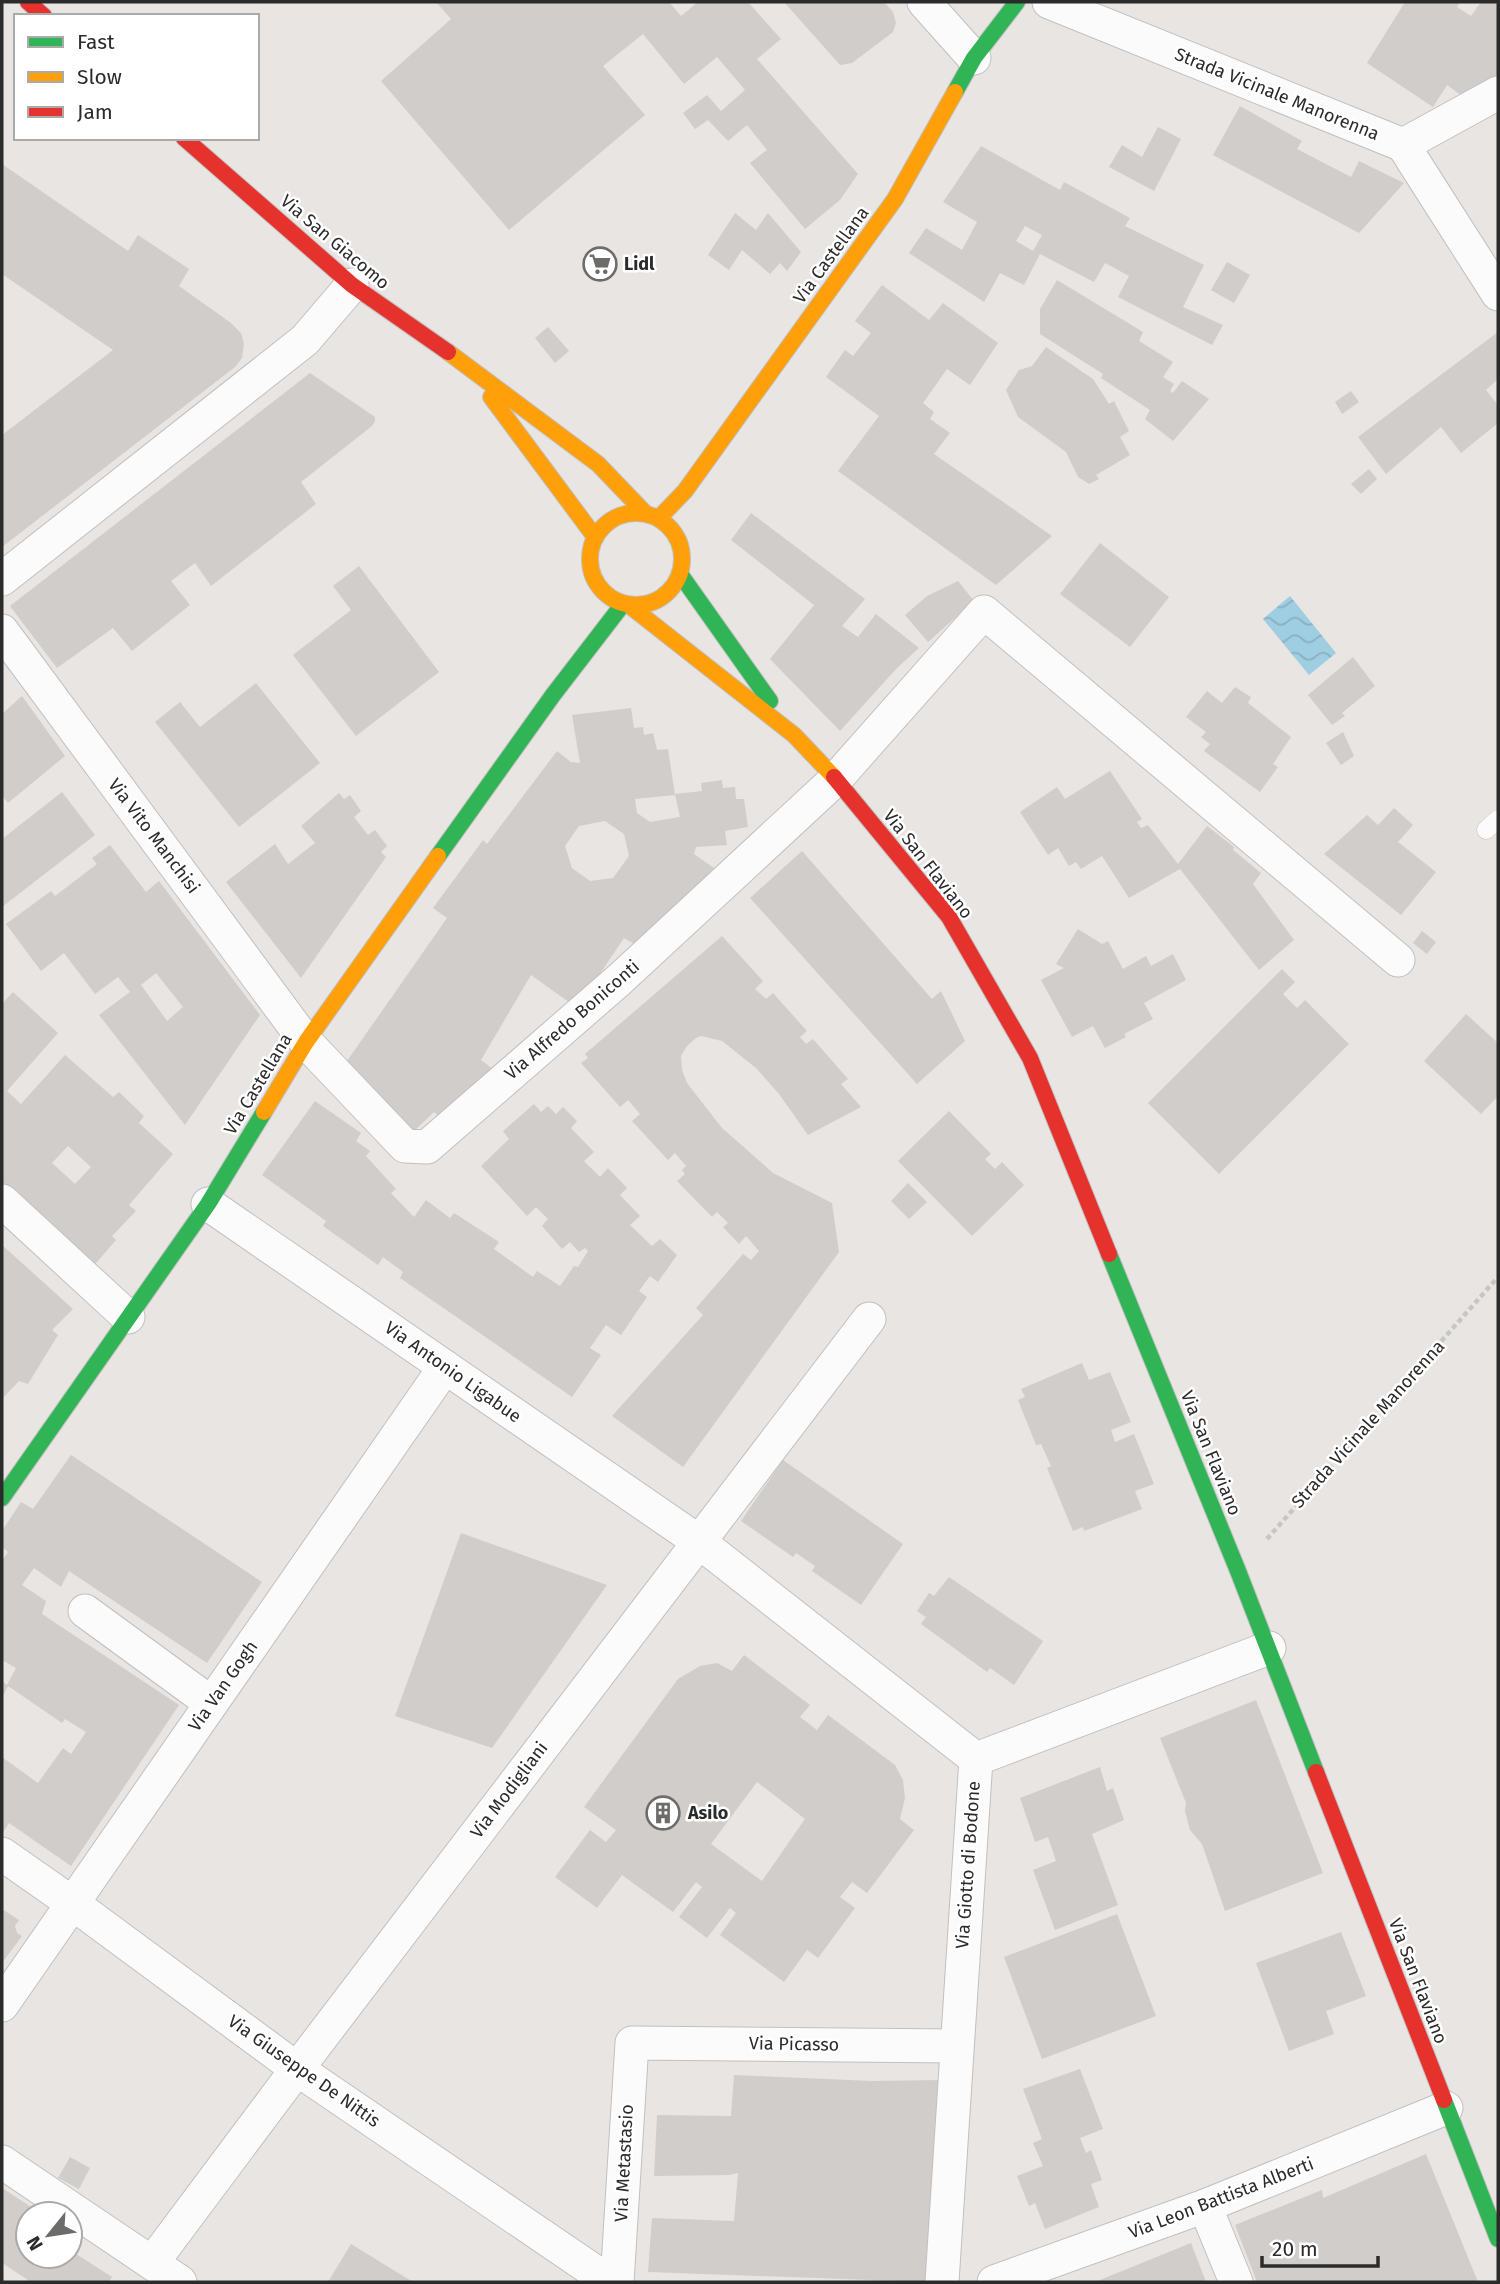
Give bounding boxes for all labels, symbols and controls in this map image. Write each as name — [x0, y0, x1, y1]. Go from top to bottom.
legend — [14, 14, 259, 140]
text: Fast — [77, 29, 115, 55]
street label: Strada Vicinale Manorenna — [1172, 43, 1382, 145]
text: Slow — [77, 64, 122, 90]
text: Jam — [77, 99, 113, 125]
street label: Via San Giacomo — [276, 190, 394, 294]
street label: Via Castellana — [789, 202, 873, 308]
supermarket icon: Lidl — [581, 245, 619, 283]
place label: Lidl — [624, 253, 655, 275]
street label: Via Vito Manchisi — [104, 774, 204, 898]
street label: Via San Flaviano — [878, 805, 978, 923]
street label: Via Alfredo Boniconti — [500, 955, 644, 1085]
street label: Via Castellana — [219, 1029, 297, 1139]
street label: Via Antonio Ligabue — [380, 1317, 526, 1427]
street label: Strada Vicinale Manorenna — [1287, 1335, 1449, 1513]
street label: Via San Flaviano — [1176, 1387, 1246, 1519]
street label: Via Van Gogh — [184, 1636, 262, 1736]
street label: Via Modigliani — [466, 1737, 552, 1843]
street label: Via Giotto di Bodone — [951, 1780, 985, 1950]
building icon: Asilo — [644, 1794, 682, 1832]
place label: Asilo — [687, 1802, 728, 1824]
street label: Via San Flaviano — [1384, 1915, 1452, 2047]
street label: Via Giuseppe De Nittis — [224, 2010, 384, 2132]
street label: Via Picasso — [749, 2032, 839, 2056]
street label: Via Metastasio — [610, 2104, 638, 2222]
street label: Via Leon Battista Alberti — [1125, 2153, 1317, 2243]
north arrow — [14, 2200, 84, 2270]
scale bar — [1262, 2224, 1378, 2268]
text: N — [22, 2232, 48, 2254]
text: 20 m — [1272, 2236, 1318, 2262]

